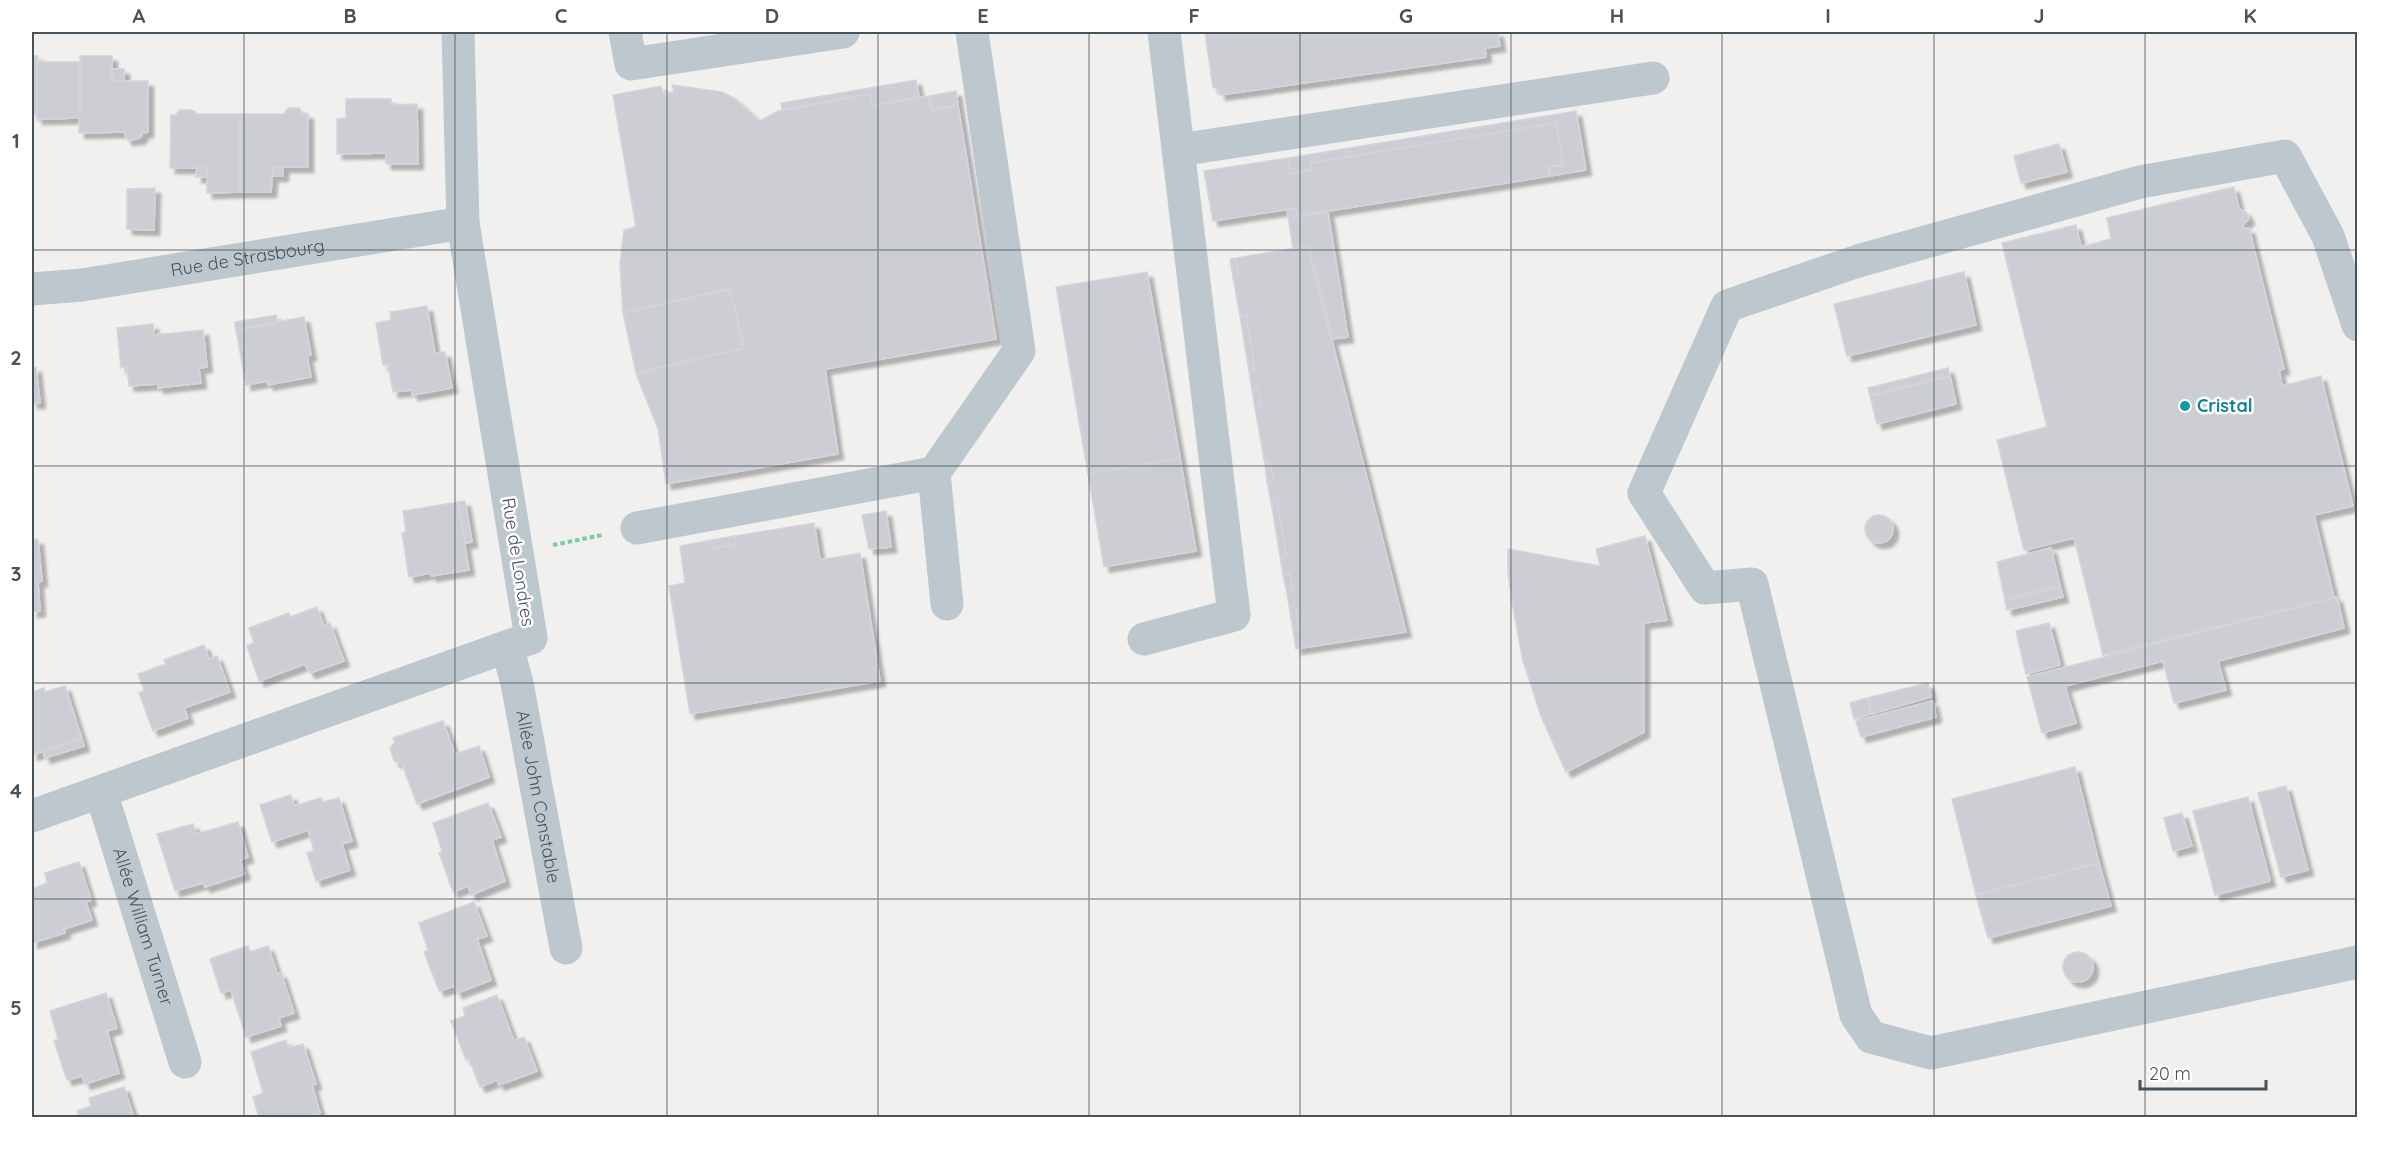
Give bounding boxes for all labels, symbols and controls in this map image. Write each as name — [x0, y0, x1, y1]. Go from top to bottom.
text: A — [133, 3, 146, 28]
text: B — [343, 3, 357, 28]
text: C — [555, 3, 568, 28]
text: D — [765, 3, 779, 28]
text: E — [977, 3, 989, 28]
text: F — [1188, 3, 1200, 28]
text: G — [1399, 3, 1413, 28]
text: H — [1610, 3, 1624, 28]
text: I — [1825, 3, 1831, 28]
text: J — [2033, 3, 2045, 28]
text: K — [2243, 3, 2257, 28]
text: 1 — [12, 128, 20, 153]
street label: Rue de Strasbourg — [169, 234, 326, 281]
text: 2 — [10, 345, 22, 370]
place label: Cristal — [2197, 394, 2253, 417]
marker: Cristal — [2178, 399, 2192, 413]
street label: Rue de Londres — [497, 496, 540, 628]
text: 3 — [11, 561, 21, 586]
street label: Allée John Constable — [511, 708, 566, 885]
text: 4 — [10, 778, 22, 803]
street label: Allée William Turner — [108, 845, 179, 1008]
text: 5 — [10, 995, 22, 1020]
scale bar — [2140, 1053, 2266, 1091]
text: 20 m — [2149, 1062, 2191, 1085]

